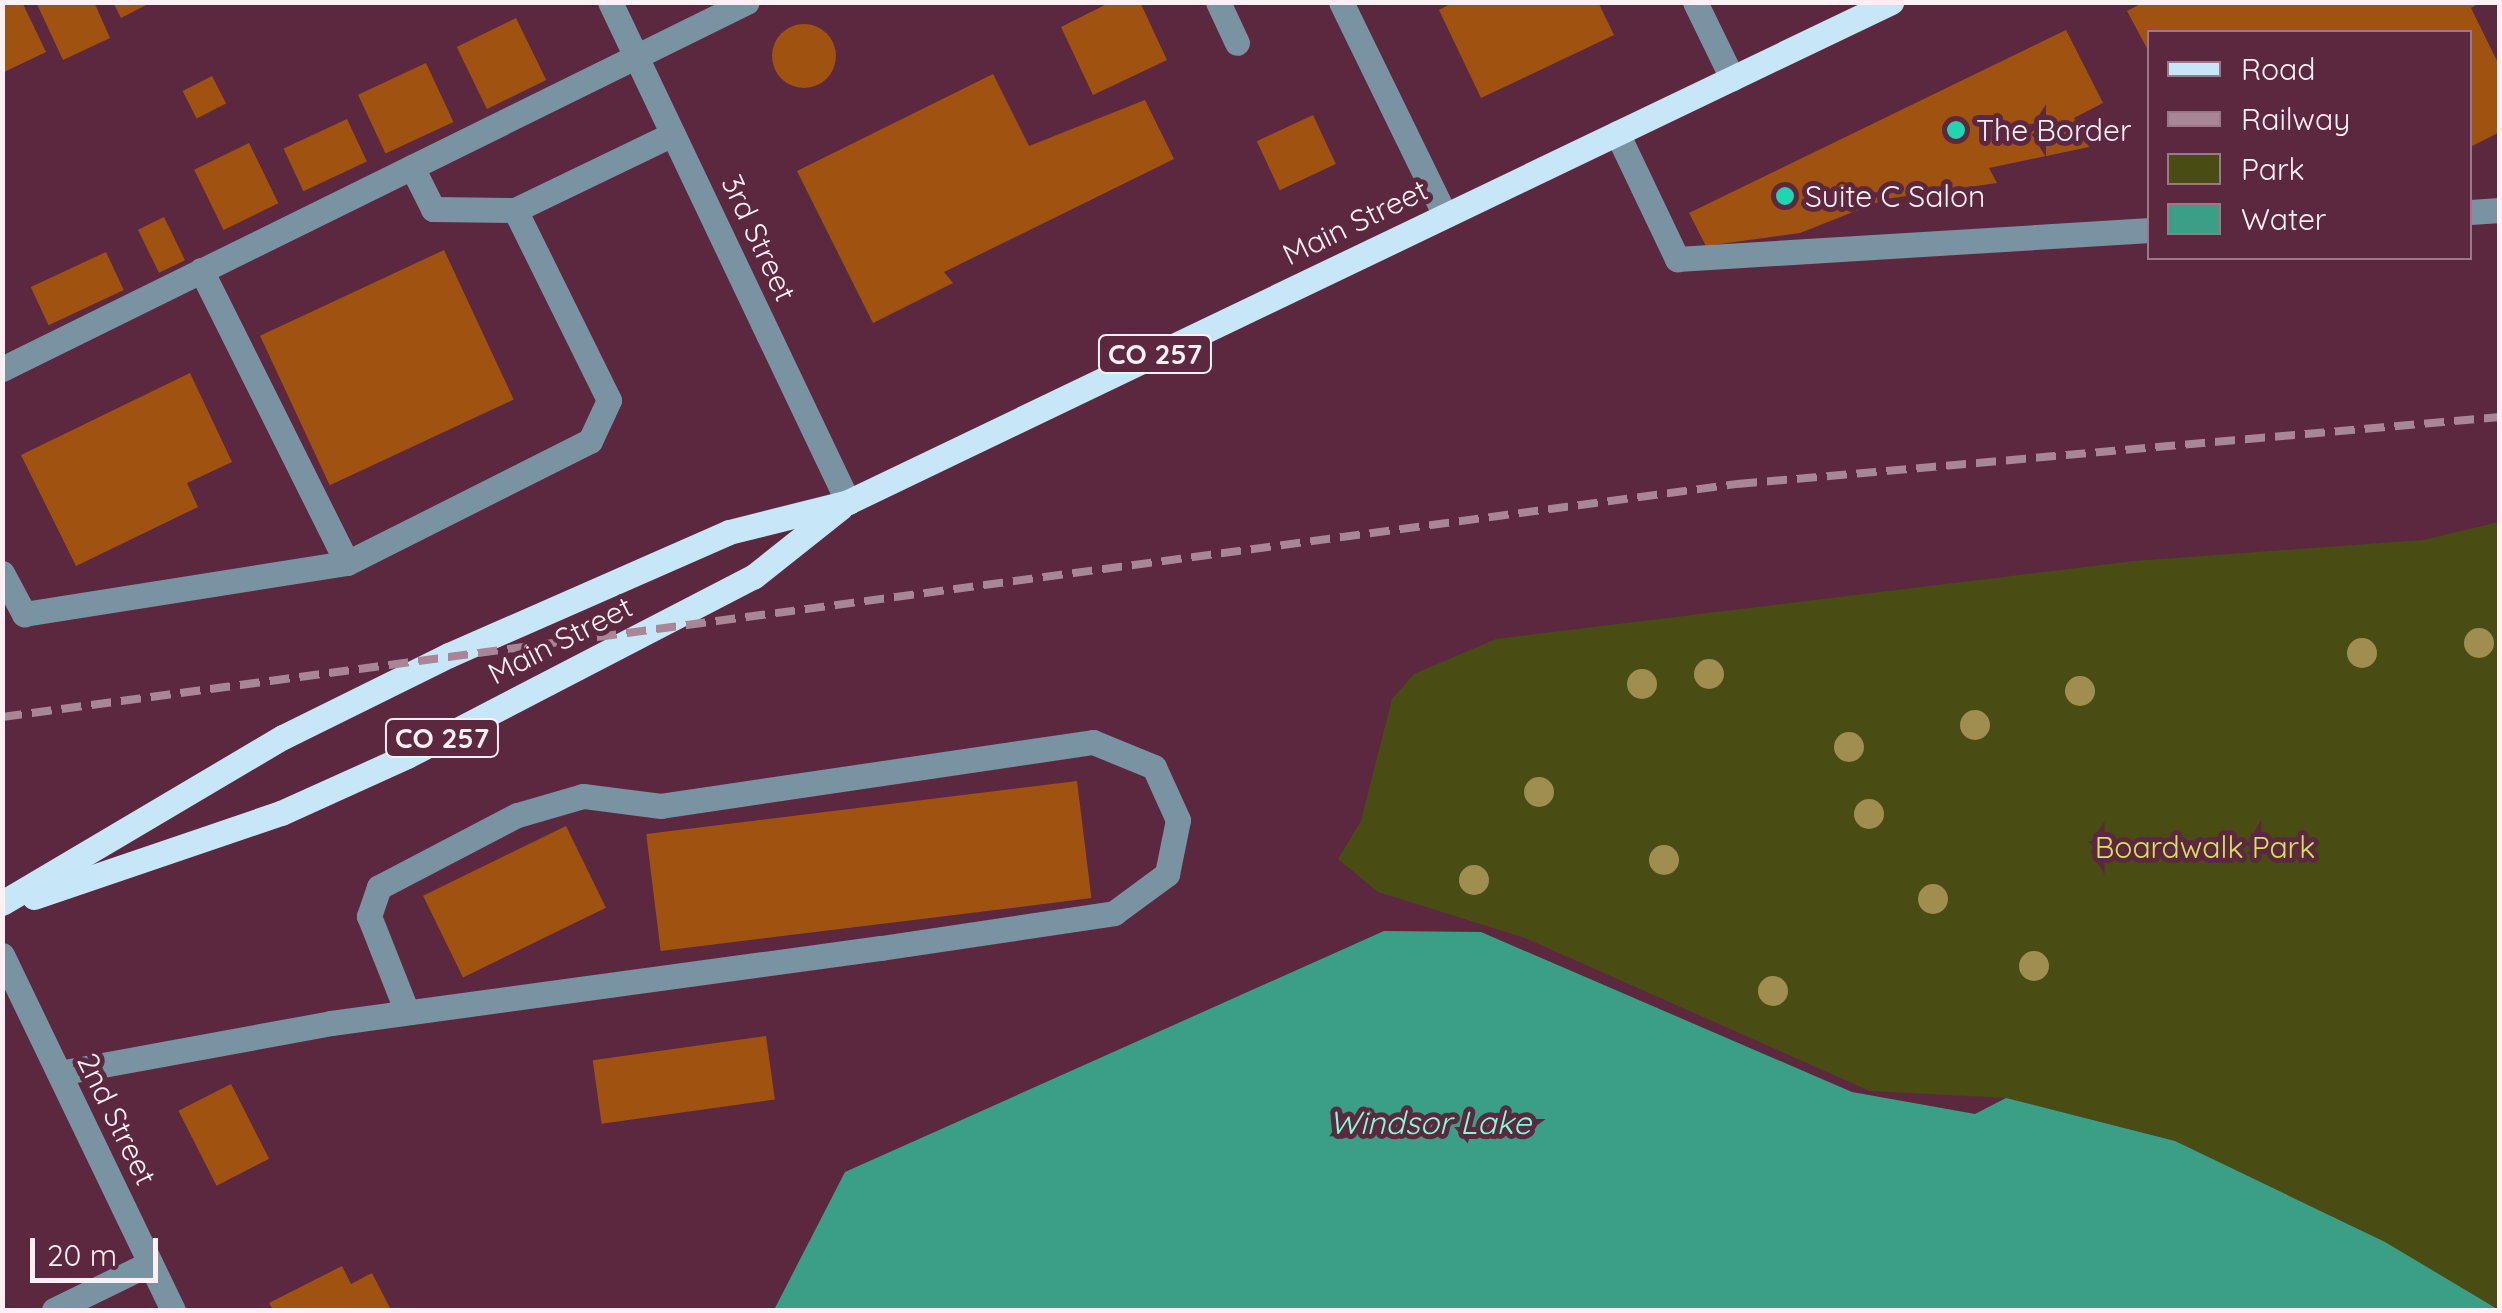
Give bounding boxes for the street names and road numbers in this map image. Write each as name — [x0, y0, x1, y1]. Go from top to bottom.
street label: 3rd Street — [714, 169, 804, 307]
street label: Main Street — [1277, 171, 1433, 273]
road number: CO 257 — [1098, 331, 1212, 377]
street label: Main Street — [482, 588, 638, 692]
road number: CO 257 — [384, 715, 500, 761]
street label: 2nd Street — [70, 1047, 164, 1191]

